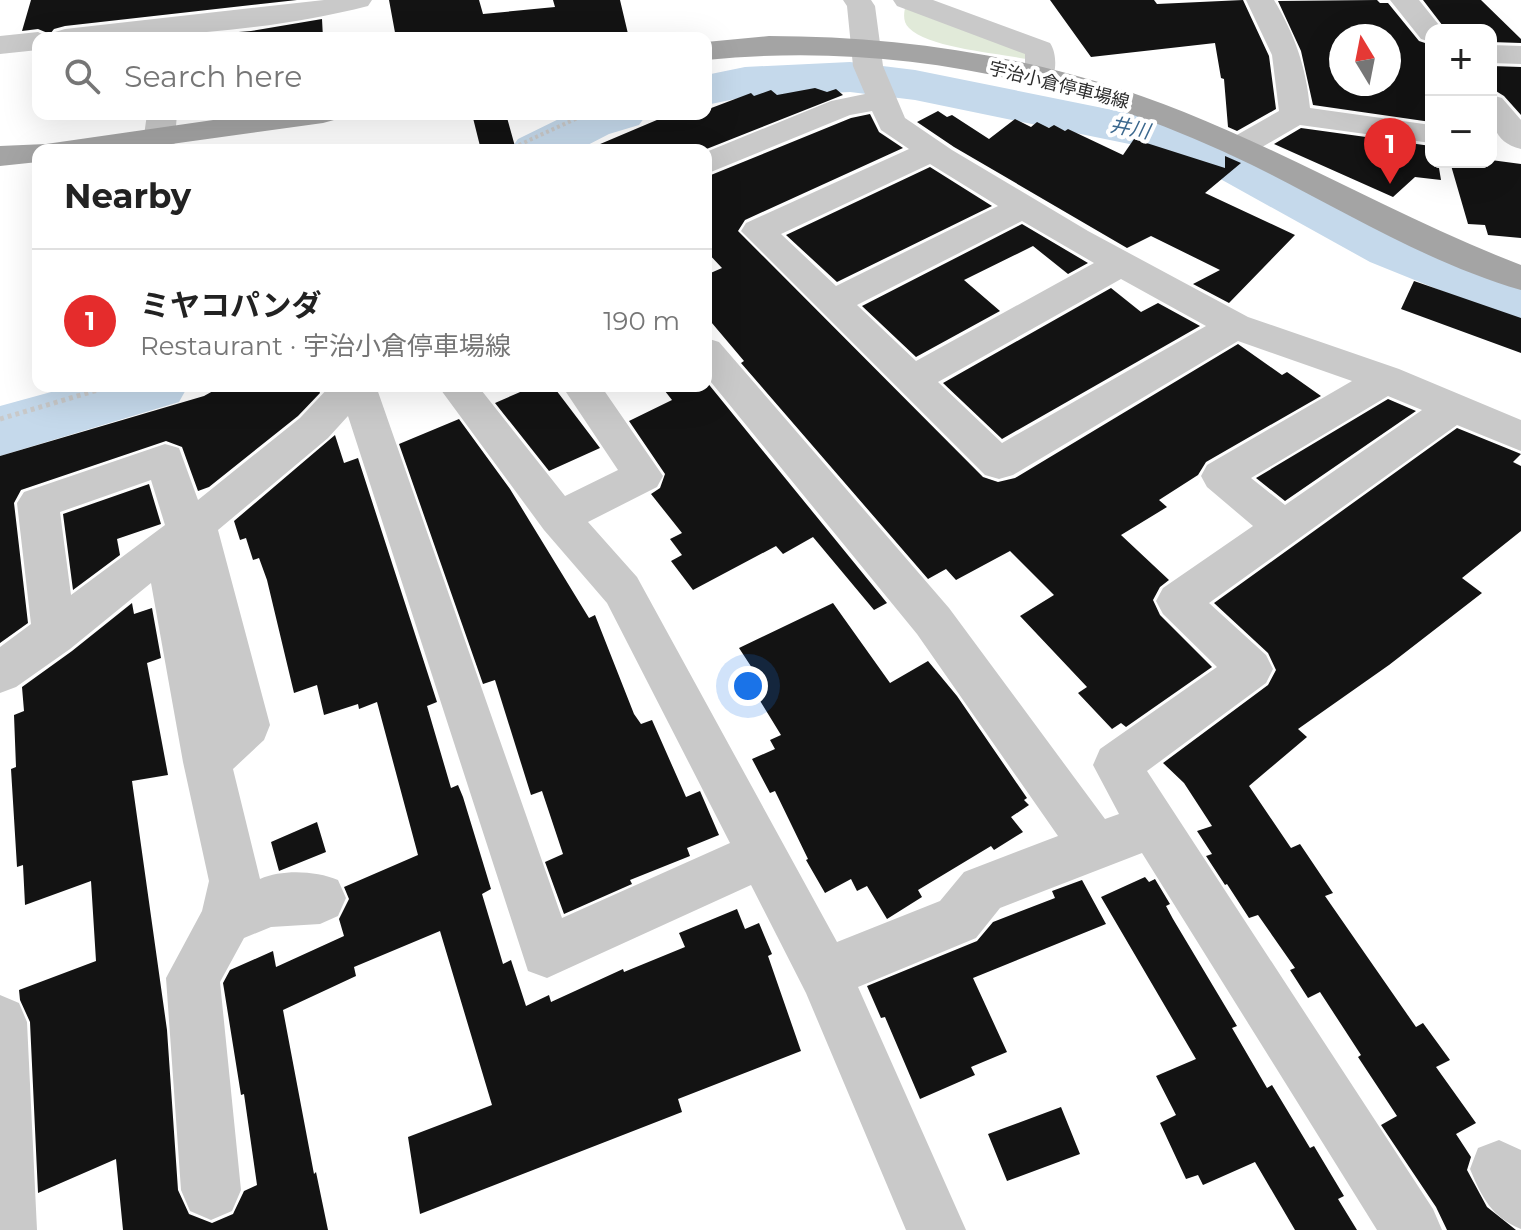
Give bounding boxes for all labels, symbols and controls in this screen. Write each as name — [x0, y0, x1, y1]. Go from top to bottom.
north arrow — [1329, 24, 1401, 96]
map controls — [1425, 24, 1497, 168]
button: + — [1425, 24, 1497, 96]
search box — [32, 32, 712, 120]
icon: search — [60, 54, 104, 98]
street label: 宇治小倉停車場線 — [986, 57, 1132, 113]
text: Search here — [124, 58, 302, 95]
button: − — [1425, 96, 1497, 168]
water label: 井川 — [1108, 112, 1154, 144]
pin: 1 — [1364, 118, 1416, 184]
text: Nearby — [64, 175, 191, 217]
text: ミヤコパンダ — [140, 287, 322, 324]
text: 1 — [85, 305, 95, 337]
text: 190 m — [603, 305, 680, 337]
text: Restaurant · 宇治小倉停車場線 — [140, 330, 511, 362]
your location — [728, 666, 768, 706]

